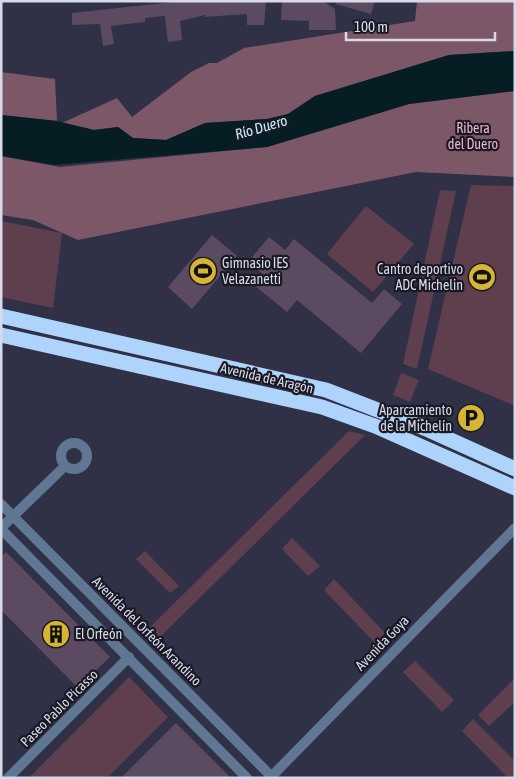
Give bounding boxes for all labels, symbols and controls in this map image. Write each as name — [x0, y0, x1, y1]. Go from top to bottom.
scale bar — [346, 10, 495, 42]
text: 100 m — [354, 18, 388, 35]
water label: Río Duero — [233, 111, 289, 143]
park label: Ribera del Duero — [448, 120, 498, 152]
place label: Gimnasio IES Velazanetti — [222, 255, 288, 287]
sports icon: Gimnasio IES Velazanetti — [188, 256, 218, 286]
place label: Cantro deportivo ADC Michelin — [377, 261, 463, 293]
sports icon: Cantro deportivo ADC Michelin — [467, 262, 497, 292]
street label: Avenida de Aragón — [219, 360, 315, 396]
place label: Aparcamiento de la Michelín — [379, 402, 452, 434]
parking icon: Aparcamiento de la Michelín — [456, 403, 486, 433]
street label: Avenida del Orfeón Arandino — [89, 573, 205, 689]
street label: Avenida Goya — [352, 612, 412, 674]
building icon: El Orfeón — [41, 619, 71, 649]
place label: El Orfeón — [75, 626, 122, 642]
street label: Paseo Pablo Picasso — [17, 666, 101, 750]

